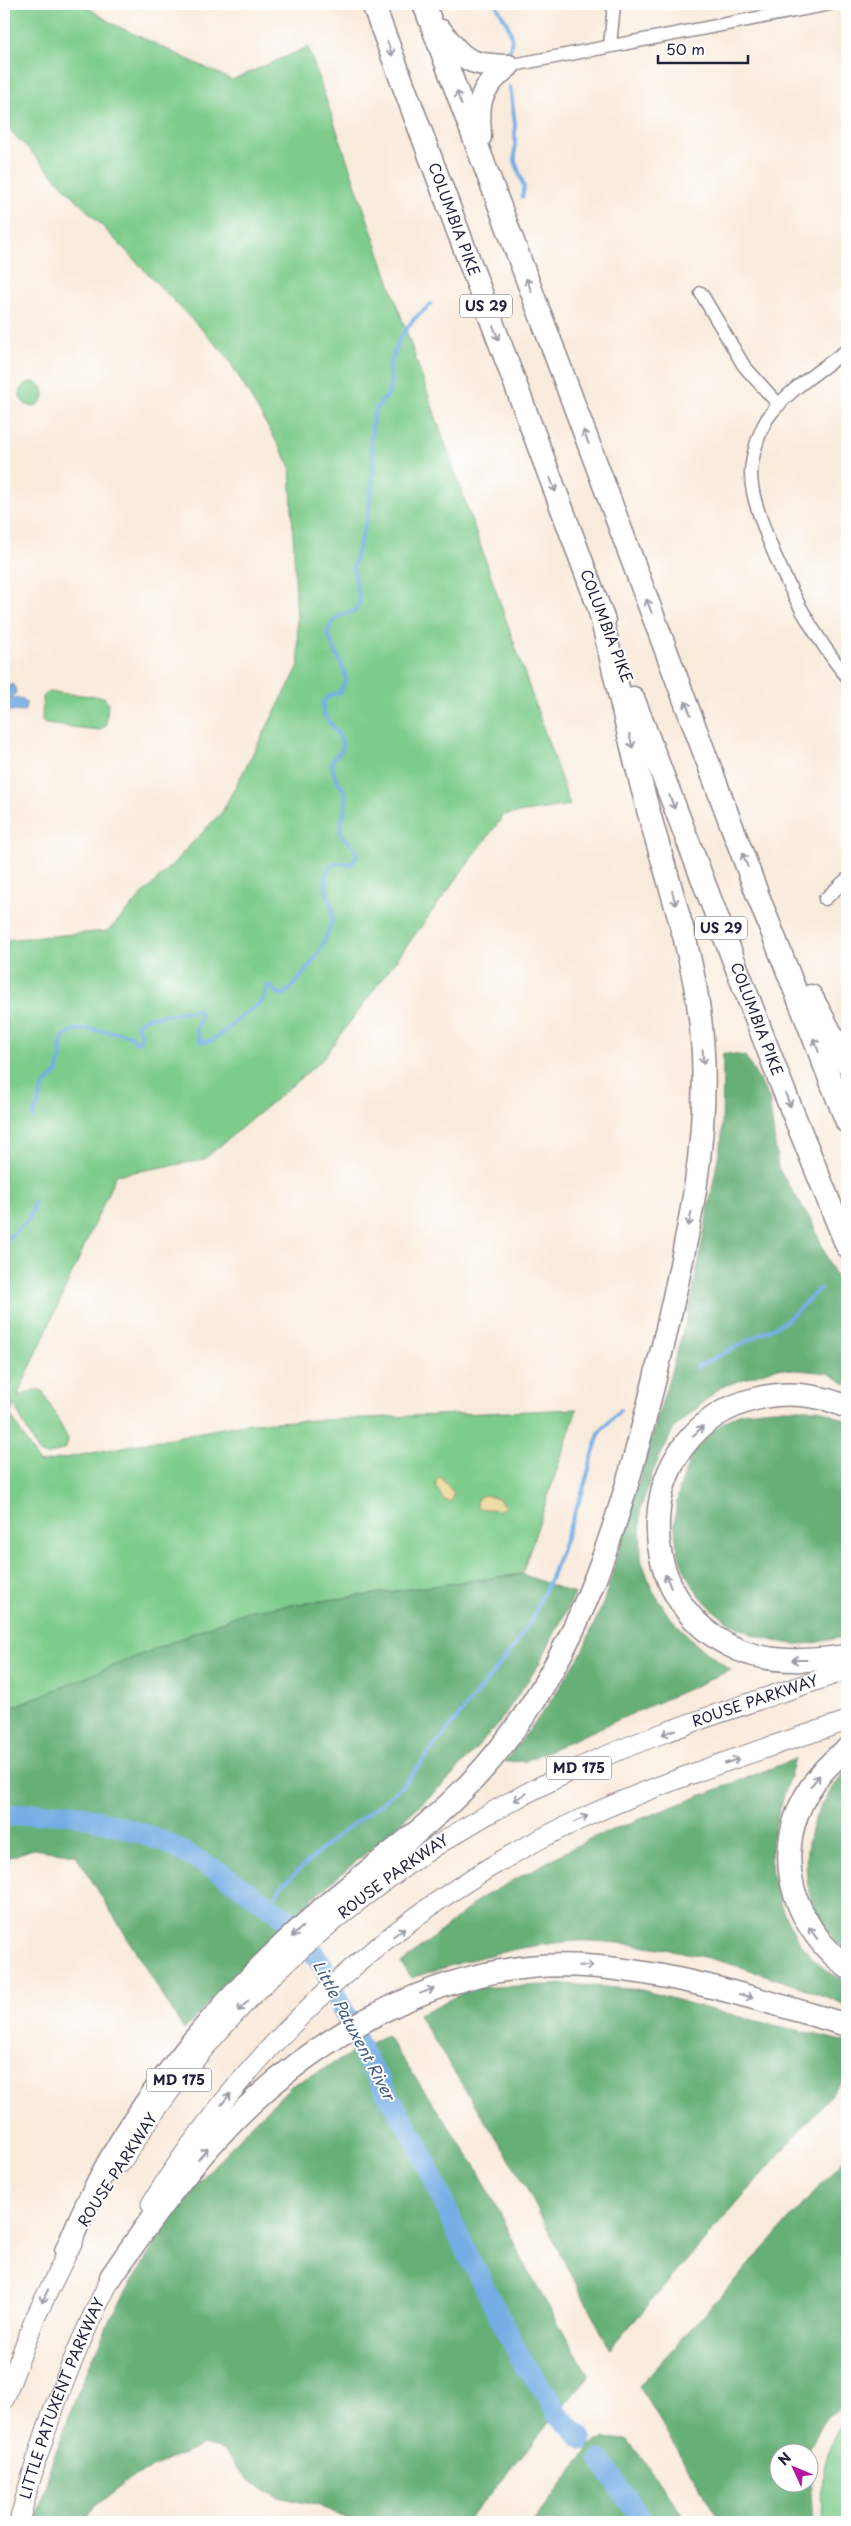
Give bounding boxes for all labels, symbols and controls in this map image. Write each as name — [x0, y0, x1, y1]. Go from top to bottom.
scale bar — [658, 32, 748, 64]
text: 50 m — [666, 37, 705, 60]
one-way arrow — [386, 41, 395, 57]
one-way arrow — [454, 91, 463, 106]
street label: COLUMBIA PIKE — [423, 159, 487, 279]
one-way arrow — [524, 278, 533, 293]
road number: US 29 — [460, 294, 512, 318]
one-way arrow — [492, 325, 501, 340]
one-way arrow — [581, 430, 590, 445]
one-way arrow — [549, 477, 558, 492]
street label: COLUMBIA PIKE — [575, 566, 640, 685]
one-way arrow — [644, 598, 653, 614]
one-way arrow — [683, 701, 692, 716]
one-way arrow — [627, 733, 636, 749]
one-way arrow — [668, 793, 677, 809]
one-way arrow — [740, 853, 749, 869]
one-way arrow — [669, 889, 679, 905]
road number: US 29 — [695, 916, 747, 940]
street label: COLUMBIA PIKE — [726, 959, 790, 1079]
one-way arrow — [811, 1037, 820, 1053]
one-way arrow — [699, 1049, 708, 1065]
one-way arrow — [784, 1092, 793, 1107]
one-way arrow — [685, 1210, 694, 1226]
one-way arrow — [692, 1425, 704, 1437]
one-way arrow — [663, 1574, 673, 1589]
one-way arrow — [791, 1655, 807, 1665]
street label: ROUSE PARKWAY — [688, 1668, 821, 1732]
one-way arrow — [662, 1728, 677, 1737]
road number: MD 175 — [546, 1756, 612, 1780]
one-way arrow — [724, 1756, 740, 1765]
one-way arrow — [810, 1774, 820, 1788]
one-way arrow — [513, 1793, 528, 1802]
one-way arrow — [573, 1814, 588, 1824]
street label: ROUSE PARKWAY — [332, 1828, 453, 1923]
one-way arrow — [290, 1926, 303, 1938]
one-way arrow — [808, 1926, 818, 1940]
one-way arrow — [392, 1927, 405, 1938]
water label: Little Patuxent River — [308, 1955, 403, 2106]
one-way arrow — [578, 1962, 594, 1971]
one-way arrow — [419, 1986, 434, 1995]
one-way arrow — [737, 1992, 753, 2002]
one-way arrow — [238, 2000, 250, 2012]
road number: MD 175 — [146, 2068, 212, 2092]
one-way arrow — [220, 2092, 231, 2105]
street label: ROUSE PARKWAY — [71, 2107, 163, 2231]
one-way arrow — [198, 2148, 209, 2161]
one-way arrow — [40, 2288, 50, 2303]
street label: LITTLE PATUXENT PARKWAY — [13, 2293, 110, 2501]
north arrow — [768, 2444, 818, 2494]
text: N — [773, 2447, 796, 2470]

